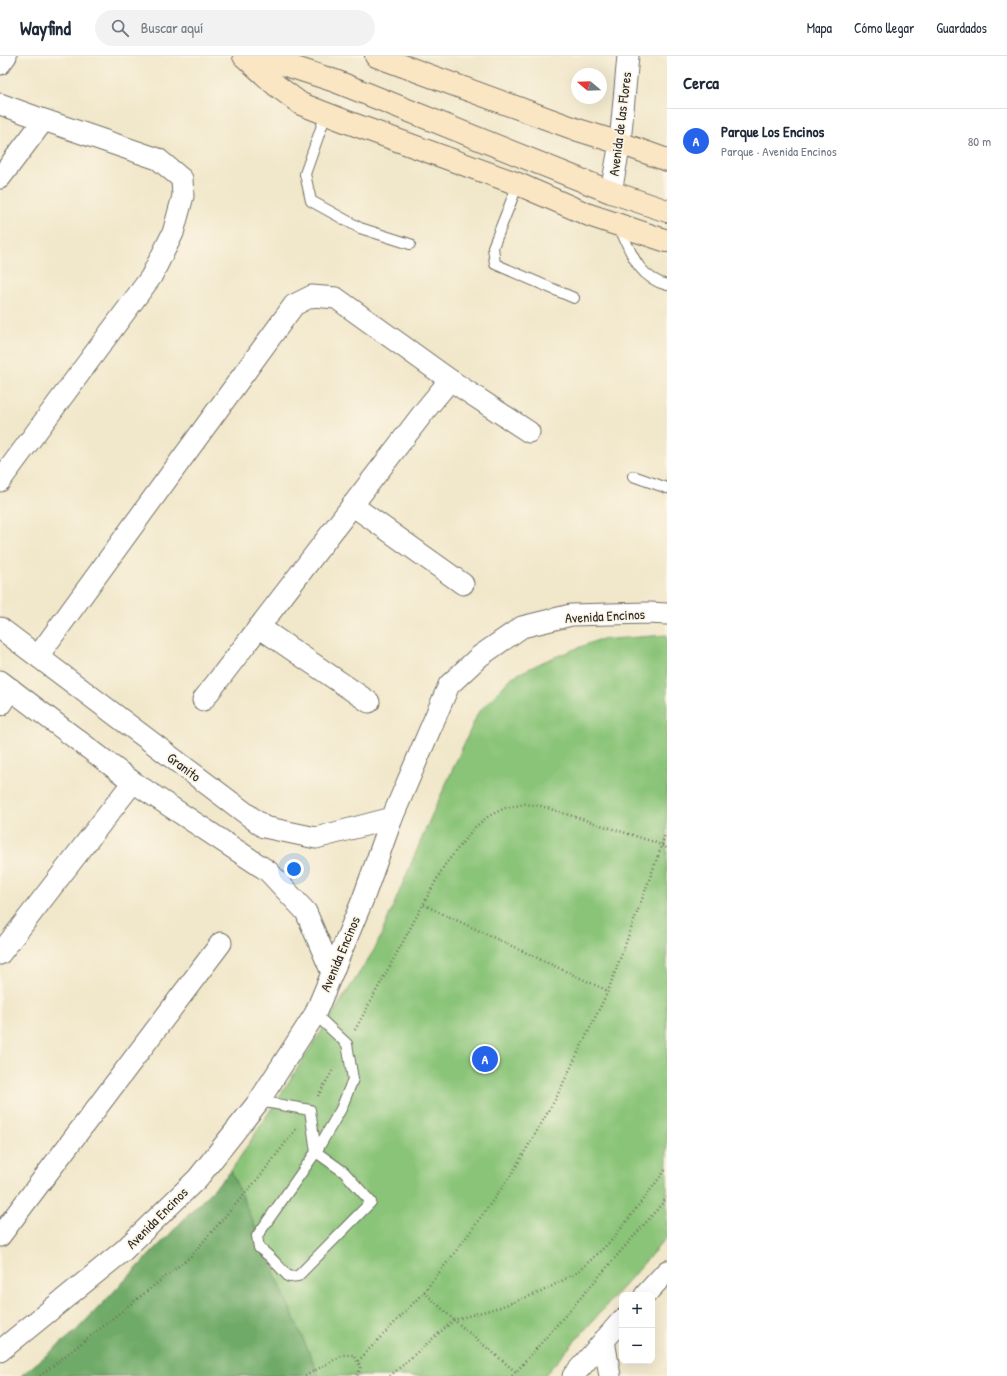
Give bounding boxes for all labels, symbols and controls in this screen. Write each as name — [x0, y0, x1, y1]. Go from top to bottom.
search box — [95, 10, 375, 46]
text: Wayfind — [20, 15, 71, 41]
icon: search — [109, 17, 131, 39]
text: Buscar aquí — [141, 17, 203, 38]
text: Mapa — [807, 18, 832, 37]
text: Cómo llegar — [854, 18, 914, 37]
text: Guardados — [936, 18, 987, 37]
north arrow — [571, 68, 607, 104]
street label: Avenida de las Flores — [604, 71, 635, 177]
text: Cerca — [683, 71, 719, 94]
text: Parque Los Encinos — [721, 121, 824, 142]
text: A — [693, 132, 699, 150]
text: 80 m — [968, 132, 991, 150]
text: Parque · Avenida Encinos — [721, 142, 837, 160]
street label: Avenida Encinos — [564, 604, 645, 627]
street label: Granito — [164, 748, 205, 786]
your location — [284, 859, 304, 879]
street label: Avenida Encinos — [315, 913, 364, 994]
pin: A — [472, 1044, 498, 1074]
street label: Avenida Encinos — [122, 1183, 192, 1253]
map controls — [619, 1292, 655, 1364]
button: + — [619, 1292, 655, 1328]
button: − — [619, 1328, 655, 1364]

